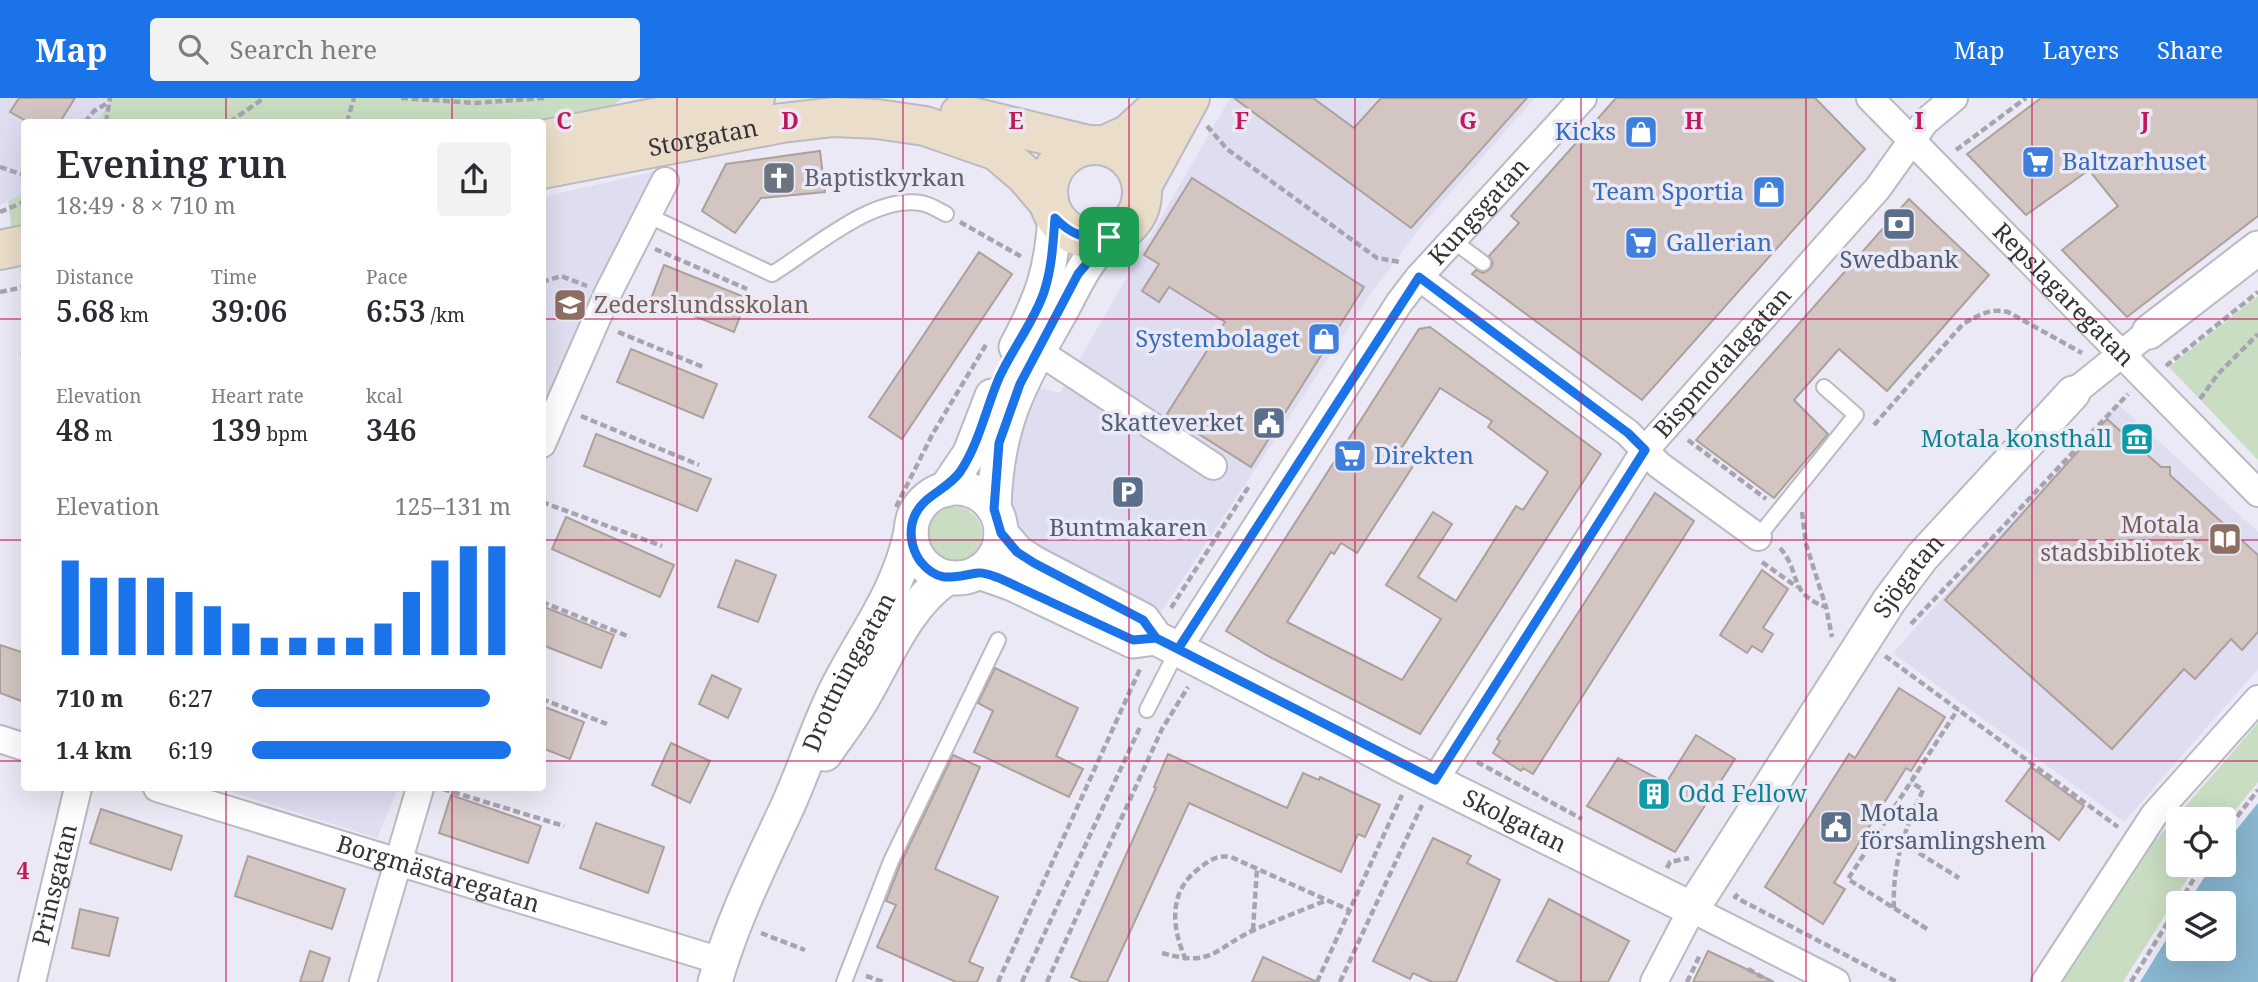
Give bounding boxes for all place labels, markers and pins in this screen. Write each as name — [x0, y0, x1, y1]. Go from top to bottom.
shop icon: Kicks — [1622, 113, 1660, 151]
place label: Kicks — [1555, 114, 1616, 147]
supermarket icon: Baltzarhuset — [2019, 143, 2057, 181]
place label: Baltzarhuset — [2062, 144, 2207, 177]
church icon: Baptistkyrkan — [760, 159, 798, 197]
place label: Baptistkyrkan — [804, 160, 965, 193]
shop icon: Team Sportia — [1750, 173, 1788, 211]
place label: Team Sportia — [1593, 174, 1744, 207]
bank icon: Swedbank — [1880, 205, 1918, 243]
pin — [1079, 207, 1139, 267]
supermarket icon: Gallerian — [1622, 224, 1660, 262]
place label: Gallerian — [1666, 225, 1772, 258]
place label: Swedbank — [1840, 242, 1959, 275]
school or university icon: Zederslundsskolan — [551, 286, 589, 324]
place label: Zederslundsskolan — [594, 287, 809, 320]
shop icon: Systembolaget — [1305, 320, 1343, 358]
place label: Systembolaget — [1135, 321, 1300, 354]
public building icon: Skatteverket — [1250, 404, 1288, 442]
place label: Skatteverket — [1101, 405, 1244, 438]
museum icon: Motala konsthall — [2118, 420, 2156, 458]
place label: Motala konsthall — [1921, 421, 2113, 454]
supermarket icon: Direkten — [1331, 437, 1369, 475]
place label: Direkten — [1374, 438, 1474, 471]
parking icon: Buntmakaren — [1109, 473, 1147, 511]
place label: Motala stadsbibliotek — [2040, 507, 2201, 568]
place label: Buntmakaren — [1049, 510, 1207, 543]
library icon: Motala stadsbibliotek — [2206, 520, 2244, 558]
building icon: Odd Fellow — [1635, 775, 1673, 813]
place label: Odd Fellow — [1678, 776, 1807, 809]
place label: Motala församlingshem — [1860, 795, 2046, 856]
public building icon: Motala församlingshem — [1817, 808, 1855, 846]

